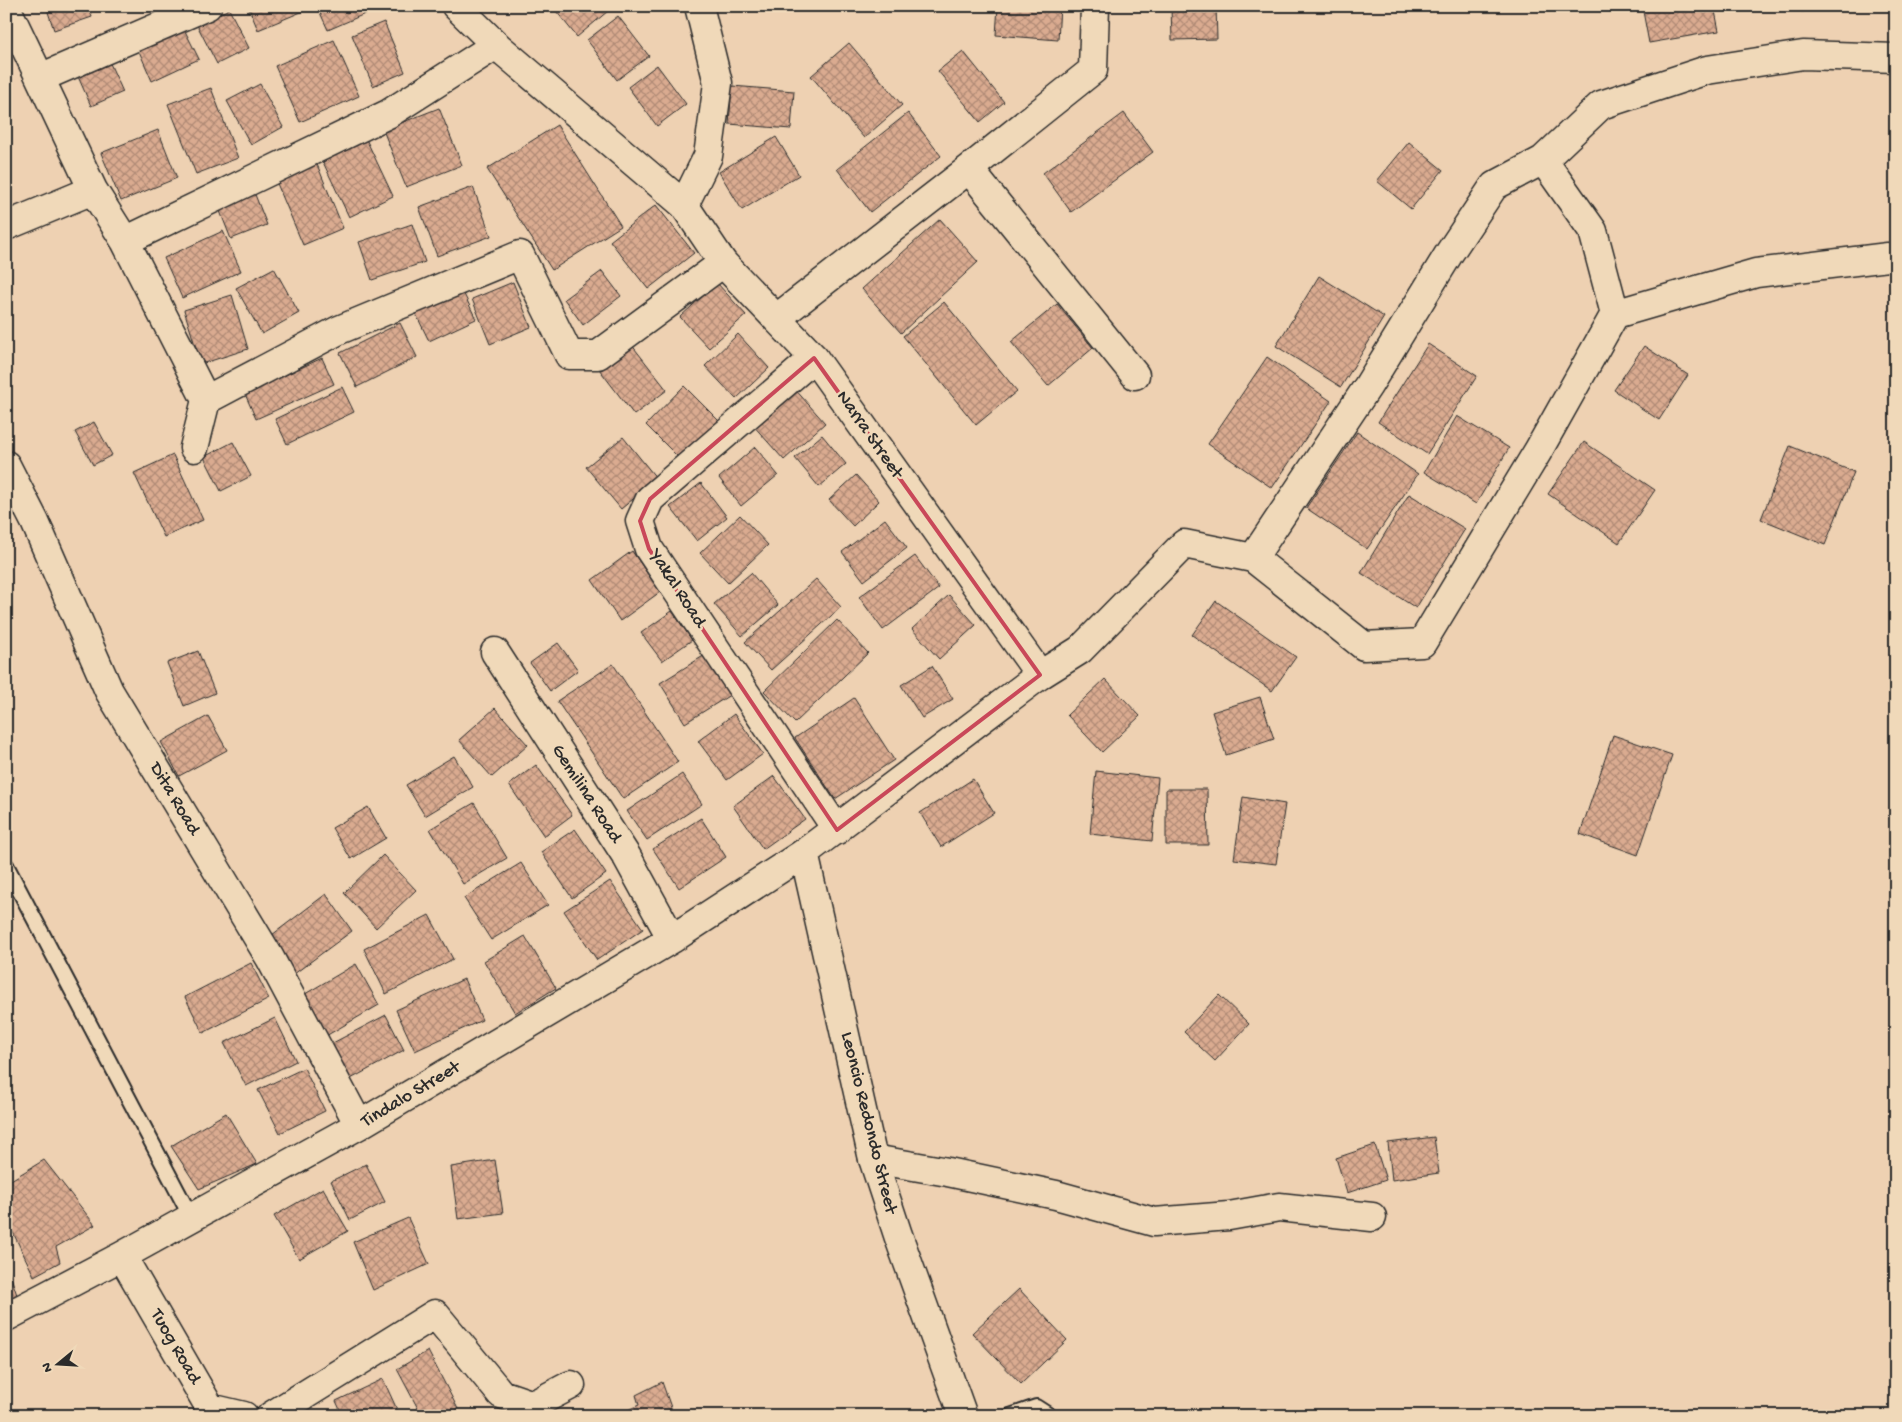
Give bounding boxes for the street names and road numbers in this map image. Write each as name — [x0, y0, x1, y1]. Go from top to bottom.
street label: Narra Street — [830, 387, 909, 485]
street label: Yakal Road — [642, 544, 712, 634]
street label: Gemilina Road — [546, 740, 628, 849]
street label: Dita Road — [142, 757, 206, 841]
street label: Leoncio Redondo Street — [834, 1030, 902, 1218]
street label: Tindalo Street — [356, 1055, 467, 1134]
street label: Tuog Road — [144, 1304, 207, 1390]

